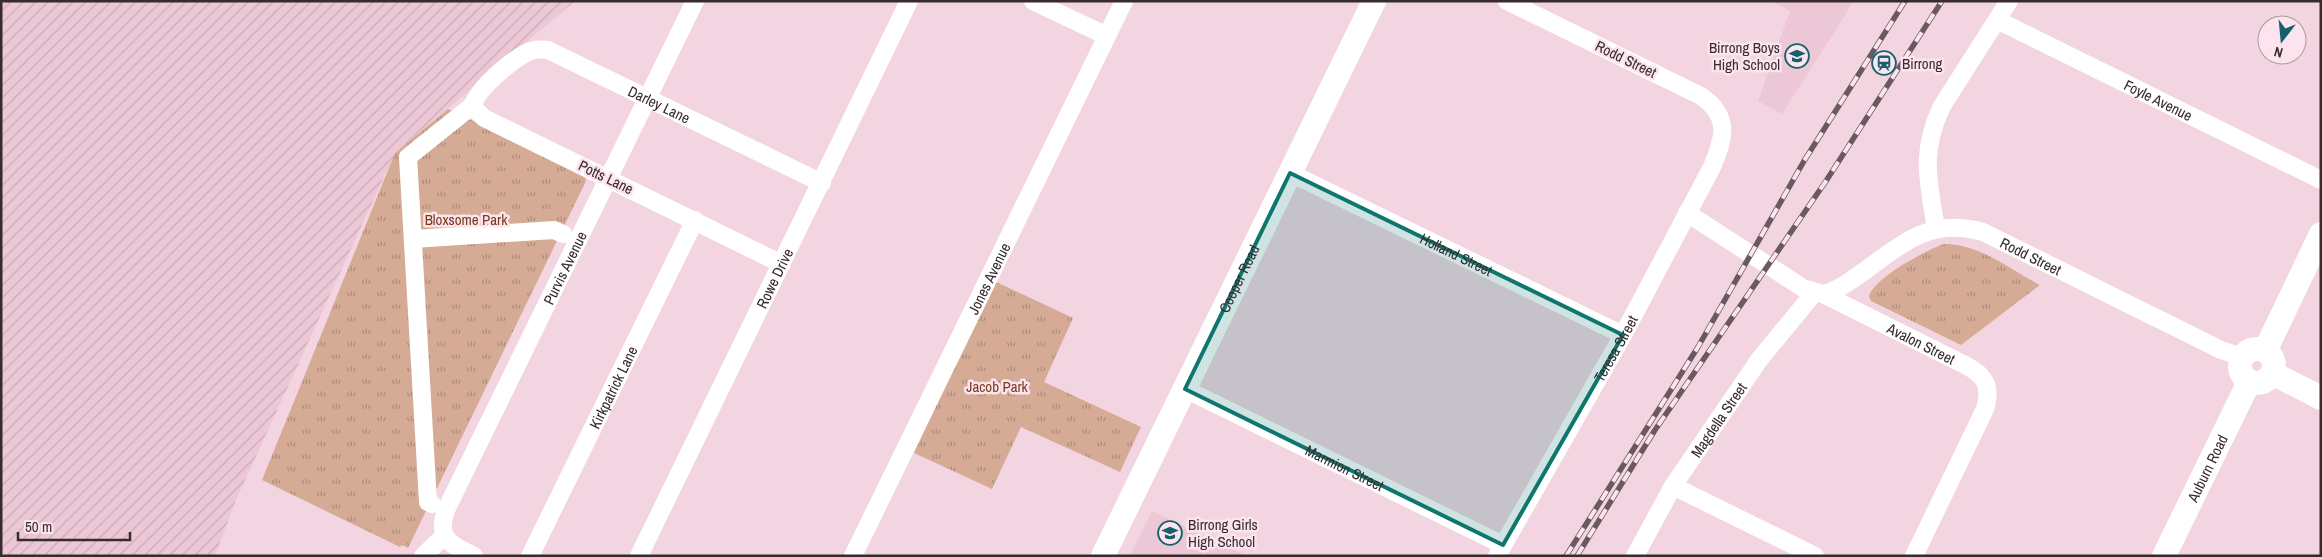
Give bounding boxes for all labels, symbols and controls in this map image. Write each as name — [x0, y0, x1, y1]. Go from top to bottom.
north arrow — [2257, 15, 2307, 65]
street label: Rodd Street — [1592, 35, 1661, 83]
place label: Birrong Boys High School — [1709, 37, 1780, 75]
school or university icon: Birrong Boys High School — [1784, 43, 1810, 69]
text: N — [2272, 43, 2285, 62]
station icon: Birrong — [1871, 50, 1897, 76]
place label: Birrong — [1902, 53, 1942, 74]
street label: Foyle Avenue — [2121, 74, 2196, 126]
street label: Darley Lane — [625, 80, 694, 128]
street label: Potts Lane — [575, 155, 637, 199]
park label: Bloxsome Park — [425, 209, 508, 230]
street label: Holland Street — [1417, 227, 1497, 281]
street label: Purvis Avenue — [538, 228, 591, 308]
street label: Rodd Street — [1997, 232, 2066, 280]
street label: Jones Avenue — [962, 239, 1015, 318]
street label: Cooper Road — [1213, 241, 1264, 316]
street label: Rowe Drive — [751, 244, 798, 312]
street label: Teresa Street — [1588, 311, 1642, 385]
street label: Avalon Street — [1883, 317, 1960, 369]
street label: Kirkpatrick Lane — [584, 342, 642, 432]
park label: Jacob Park — [966, 376, 1029, 397]
street label: Magdella Street — [1685, 378, 1752, 461]
street label: Auburn Road — [2181, 431, 2232, 506]
street label: Marmion Street — [1302, 439, 1388, 496]
scale bar — [18, 510, 130, 542]
place label: Birrong Girls High School — [1188, 514, 1258, 552]
text: 50 m — [25, 516, 52, 537]
school or university icon: Birrong Girls High School — [1157, 520, 1183, 546]

